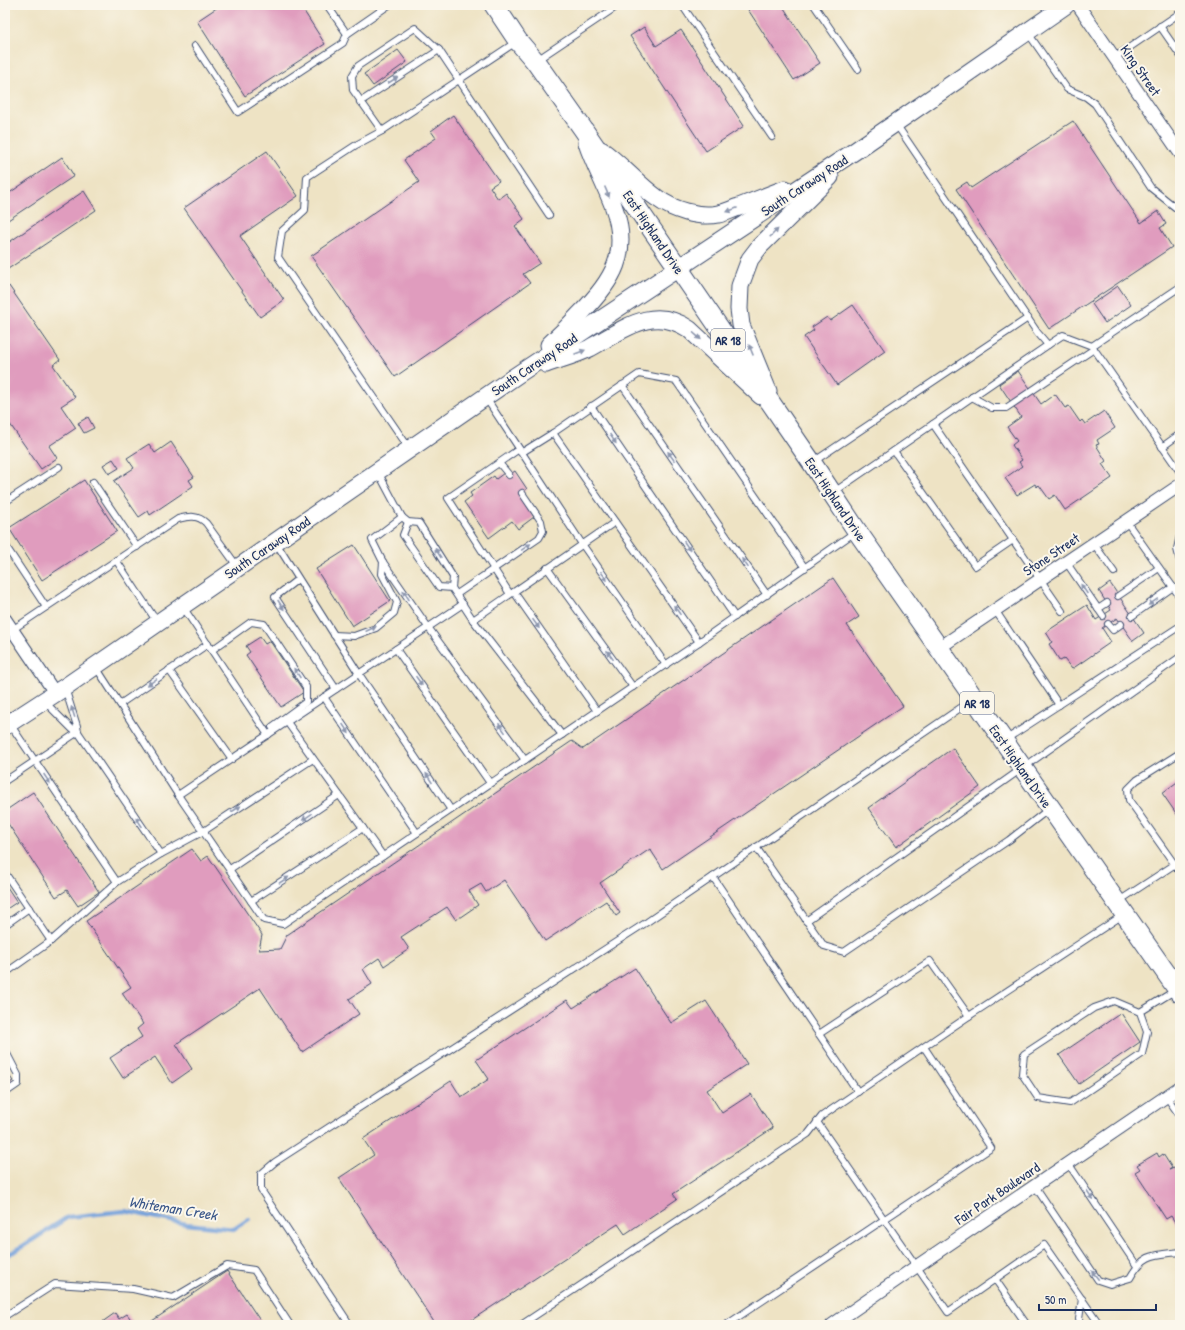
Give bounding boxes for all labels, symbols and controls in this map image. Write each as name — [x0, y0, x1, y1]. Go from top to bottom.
street label: King Street — [1116, 40, 1166, 100]
one-way arrow — [388, 76, 398, 84]
street label: South Caraway Road — [757, 150, 852, 221]
one-way arrow — [605, 186, 611, 198]
street label: East Highland Drive — [618, 186, 689, 279]
one-way arrow — [725, 207, 737, 213]
one-way arrow — [769, 228, 779, 238]
street label: South Caraway Road — [487, 328, 582, 401]
road number: AR 18 — [711, 329, 745, 351]
one-way arrow — [692, 332, 702, 341]
one-way arrow — [748, 343, 754, 355]
one-way arrow — [575, 348, 587, 354]
one-way arrow — [610, 433, 617, 444]
one-way arrow — [667, 451, 675, 461]
street label: East Highland Drive — [800, 453, 871, 546]
street label: South Caraway Road — [220, 511, 315, 584]
street label: Stone Street — [1019, 528, 1083, 580]
one-way arrow — [683, 541, 691, 551]
one-way arrow — [521, 543, 531, 551]
one-way arrow — [434, 548, 442, 558]
one-way arrow — [741, 558, 749, 568]
one-way arrow — [600, 571, 608, 582]
one-way arrow — [1080, 584, 1088, 594]
one-way arrow — [402, 590, 410, 601]
one-way arrow — [1148, 598, 1158, 606]
one-way arrow — [277, 600, 285, 611]
one-way arrow — [673, 605, 681, 616]
one-way arrow — [532, 618, 540, 629]
one-way arrow — [365, 626, 377, 632]
one-way arrow — [606, 650, 614, 661]
one-way arrow — [293, 668, 301, 679]
one-way arrow — [415, 675, 423, 686]
one-way arrow — [147, 678, 157, 686]
road number: AR 18 — [960, 692, 994, 714]
one-way arrow — [70, 705, 76, 717]
street label: East Highland Drive — [984, 721, 1057, 812]
one-way arrow — [498, 723, 506, 734]
one-way arrow — [342, 724, 350, 735]
one-way arrow — [425, 772, 433, 783]
one-way arrow — [43, 773, 51, 784]
one-way arrow — [231, 805, 242, 813]
one-way arrow — [302, 813, 312, 821]
one-way arrow — [136, 816, 143, 828]
one-way arrow — [278, 876, 290, 883]
street label: Fair Park Boulevard — [950, 1157, 1044, 1229]
one-way arrow — [1086, 1190, 1094, 1201]
water label: Whiteman Creek — [128, 1191, 220, 1226]
one-way arrow — [1091, 1270, 1099, 1281]
scale bar — [1039, 1286, 1156, 1312]
text: 50 m — [1045, 1291, 1066, 1308]

